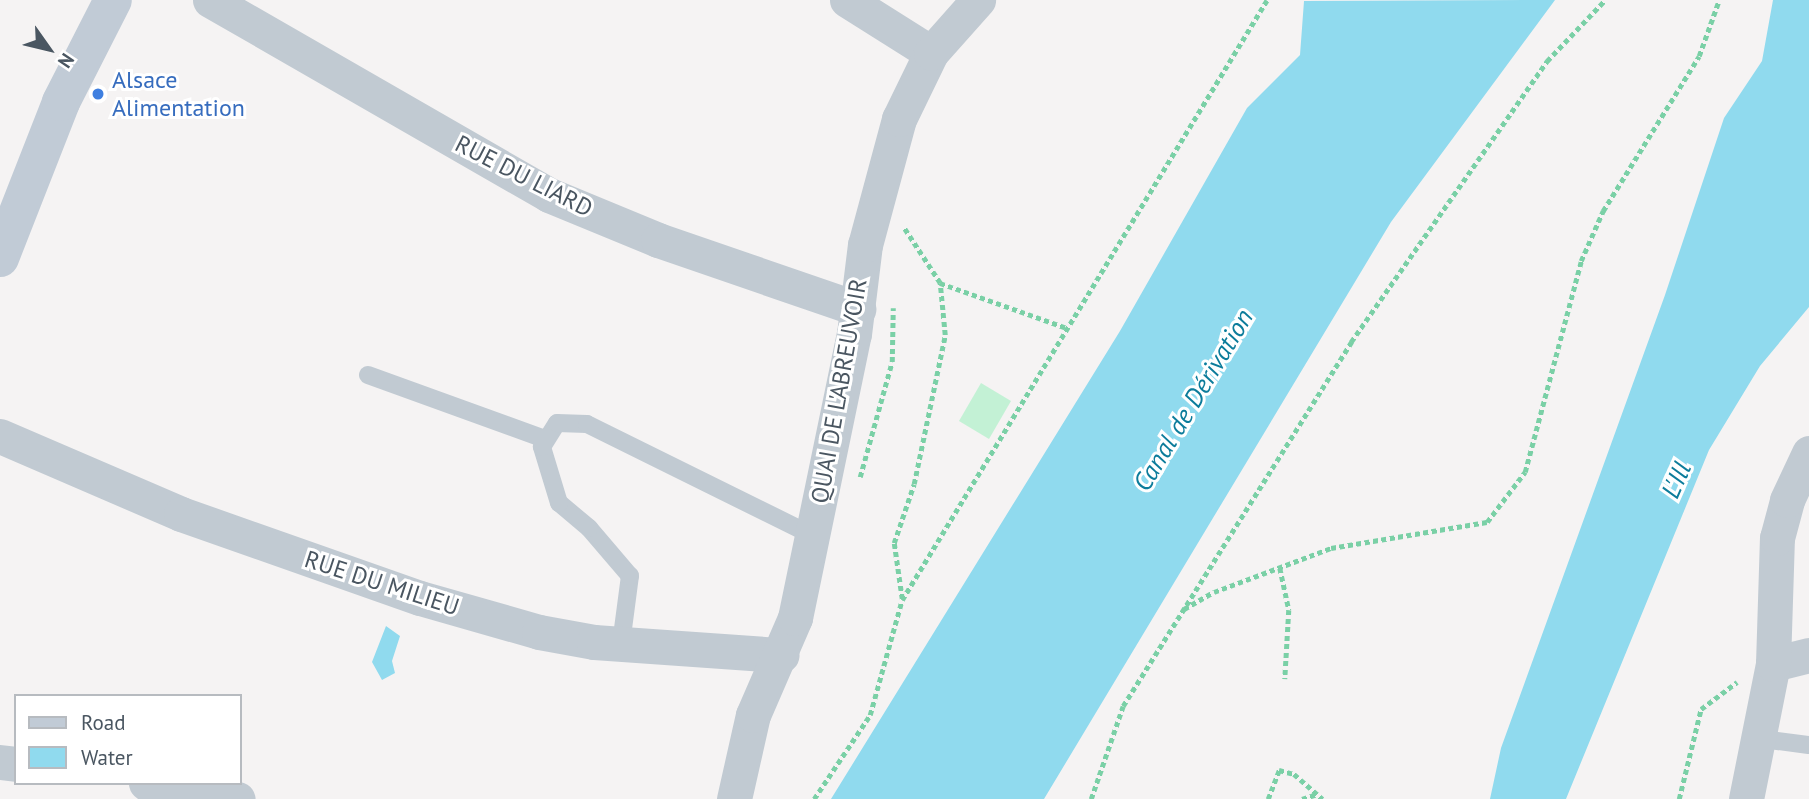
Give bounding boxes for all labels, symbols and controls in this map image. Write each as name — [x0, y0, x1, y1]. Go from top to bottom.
north arrow — [14, 14, 84, 84]
text: N — [53, 49, 80, 73]
place label: Alsace Alimentation — [112, 66, 245, 122]
marker: Alsace Alimentation — [90, 86, 106, 102]
street label: RUE DU LIARD — [450, 129, 598, 223]
street label: QUAI DE L'ABREUVOIR — [805, 276, 873, 506]
water label: Canal de Dérivation — [1126, 303, 1260, 497]
water label: L'Ill — [1654, 457, 1698, 503]
street label: RUE DU MILIEU — [301, 544, 463, 622]
legend — [14, 694, 242, 785]
text: Road — [81, 709, 125, 736]
text: Water — [81, 744, 133, 771]

